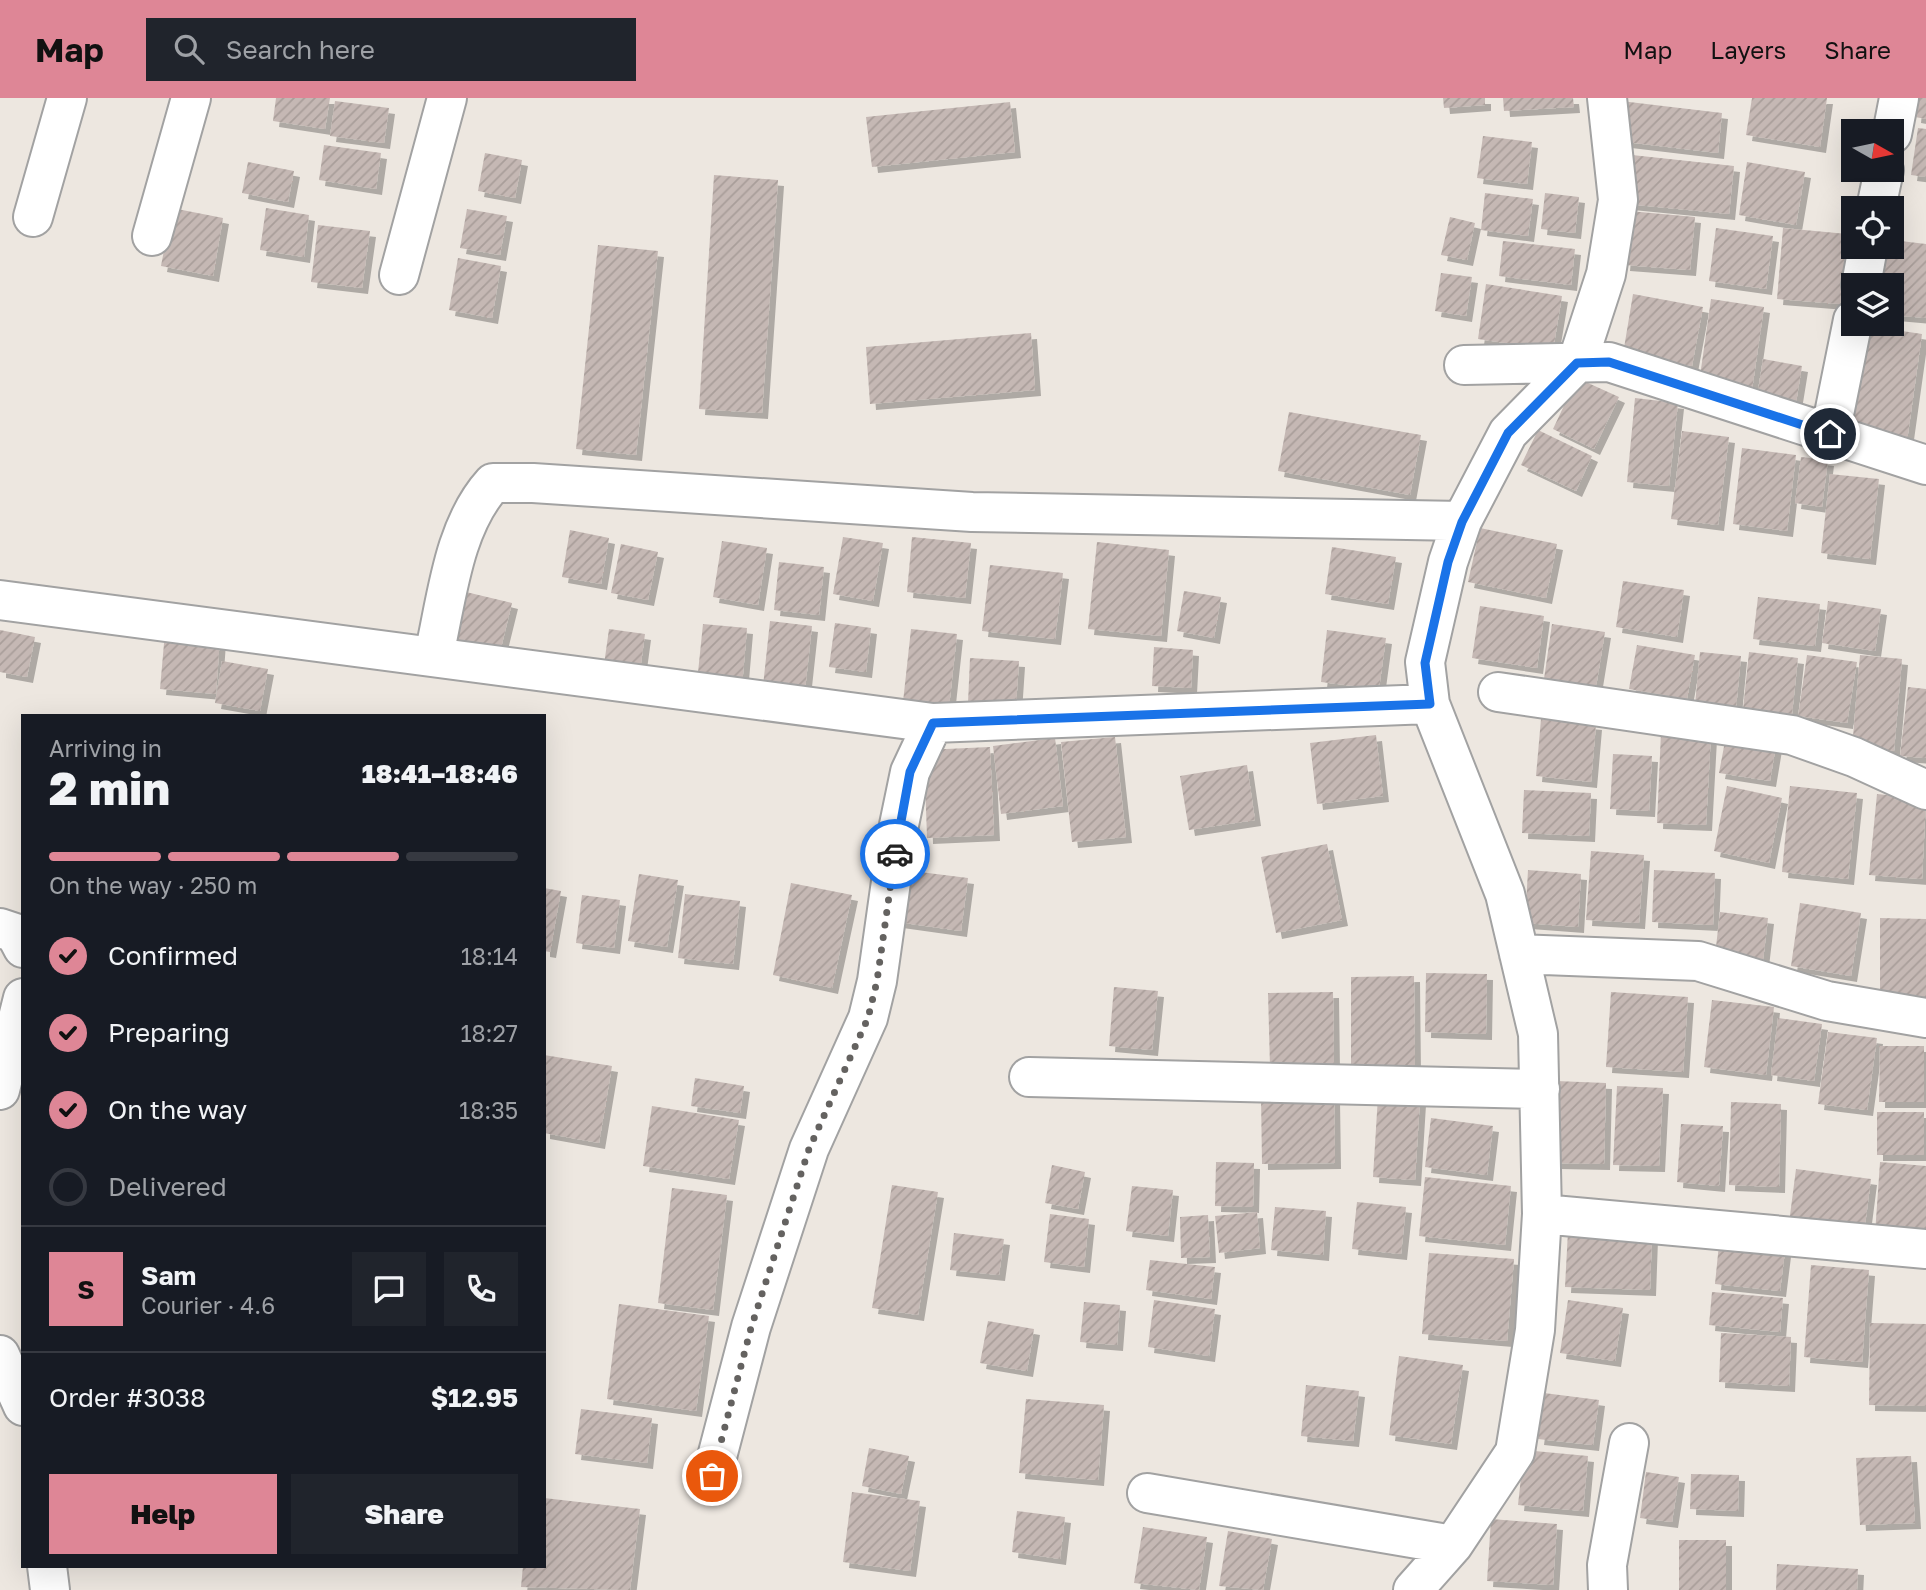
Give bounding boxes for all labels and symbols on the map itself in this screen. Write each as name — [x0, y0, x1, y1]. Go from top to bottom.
north arrow — [1841, 119, 1904, 182]
pin — [1800, 404, 1860, 464]
courier — [860, 819, 930, 889]
pin — [682, 1446, 742, 1506]

